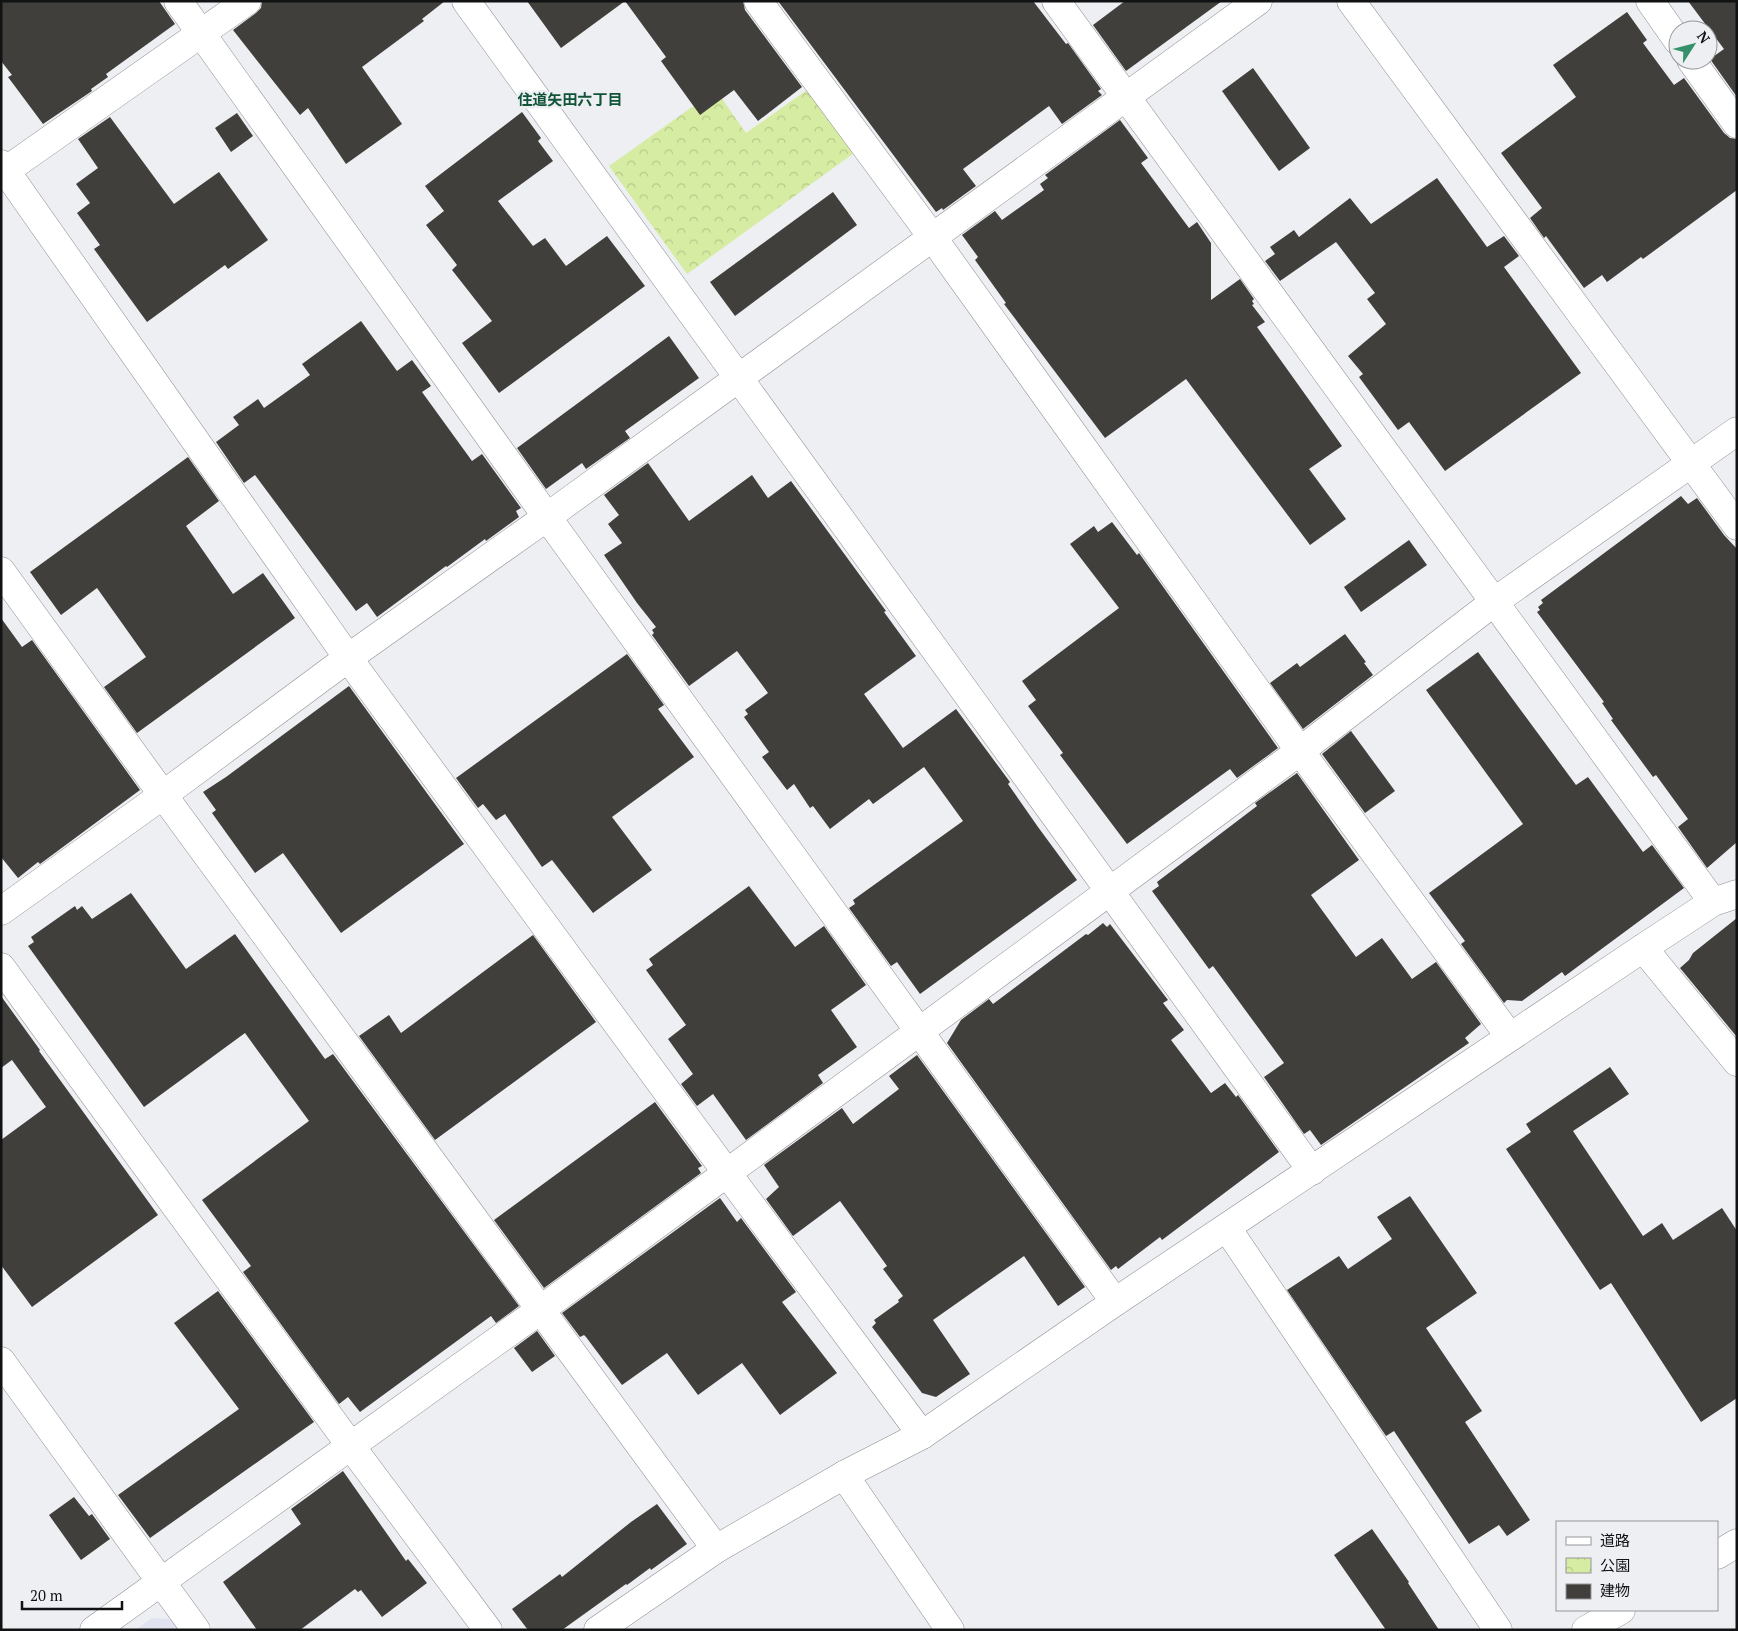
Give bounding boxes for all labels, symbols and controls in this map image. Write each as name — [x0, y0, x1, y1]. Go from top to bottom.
north arrow — [1668, 20, 1718, 70]
text: N — [1693, 27, 1715, 47]
district label: 住道矢田六丁目 — [517, 89, 623, 109]
legend — [1556, 1521, 1718, 1611]
text: 道路 — [1600, 1530, 1630, 1550]
text: 公園 — [1600, 1555, 1630, 1575]
scale bar — [22, 1578, 122, 1610]
text: 建物 — [1600, 1580, 1630, 1600]
text: 20 m — [30, 1585, 63, 1605]

